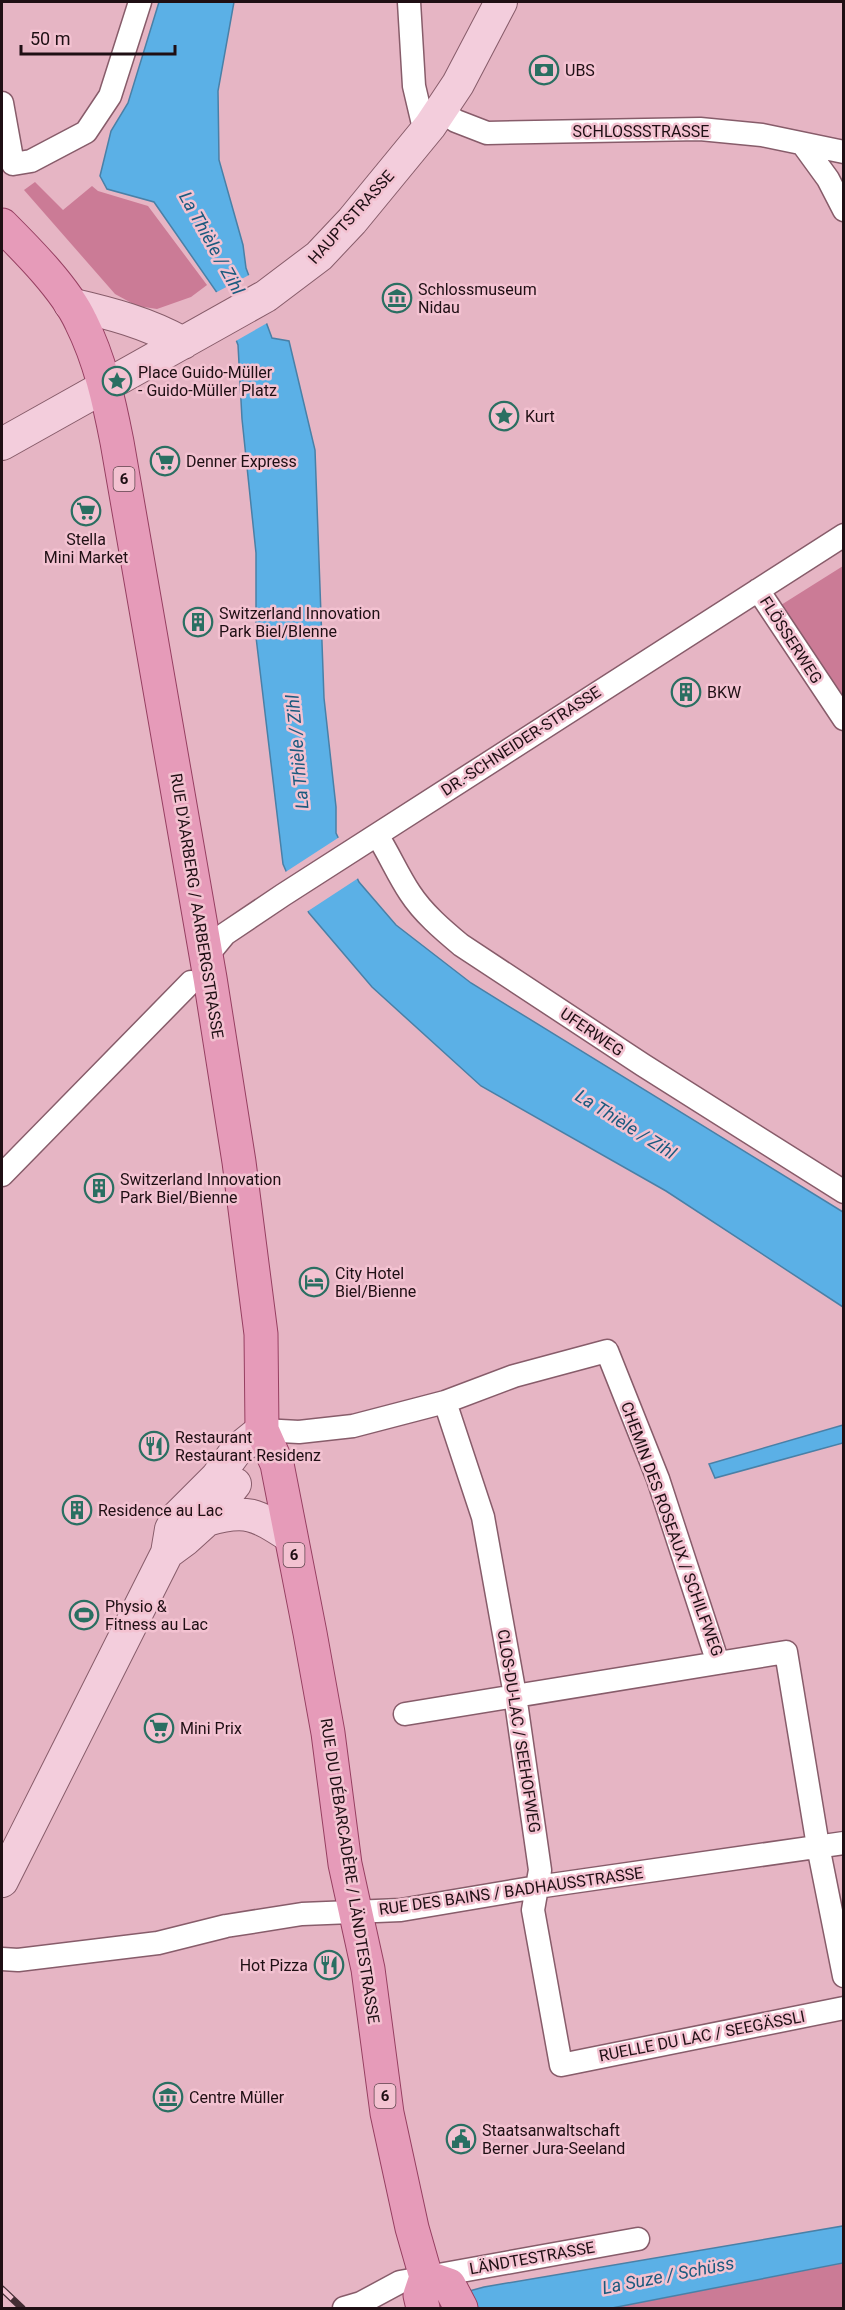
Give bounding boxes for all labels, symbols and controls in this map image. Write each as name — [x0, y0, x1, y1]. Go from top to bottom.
scale bar — [21, 18, 176, 56]
text: 50 m — [30, 28, 70, 49]
bank icon: UBS — [528, 54, 560, 86]
place label: UBS — [565, 61, 595, 80]
street label: SCHLOSSSTRASSE — [573, 122, 709, 141]
street label: HAUPTSTRASSE — [304, 166, 398, 268]
water label: La Thièle / Zihl — [175, 188, 249, 299]
place label: Schlossmuseum Nidau — [418, 280, 537, 317]
museum icon: Schlossmuseum Nidau — [381, 282, 413, 314]
place label: Place Guido-Müller - Guido-Müller Platz — [138, 363, 277, 400]
place icon: Place Guido-Müller - Guido-Müller Platz — [101, 365, 133, 397]
place icon: Kurt — [488, 400, 520, 432]
place label: Kurt — [525, 407, 555, 426]
supermarket icon: Denner Express — [149, 445, 181, 477]
place label: Denner Express — [186, 452, 297, 471]
road number: 6 — [114, 467, 134, 491]
supermarket icon: Stella Mini Market — [70, 495, 102, 527]
place label: Stella Mini Market — [44, 530, 128, 567]
street label: FLÖSSERWEG — [756, 593, 826, 687]
place label: Switzerland Innovation Park Biel/BIenne — [219, 604, 380, 641]
building icon: Switzerland Innovation Park Biel/BIenne — [182, 606, 214, 638]
building icon: BKW — [670, 676, 702, 708]
street label: DR.-SCHNEIDER-STRASSE — [438, 682, 604, 800]
place label: BKW — [707, 683, 741, 702]
water label: La Thièle / Zihl — [281, 693, 312, 810]
street label: RUE D'AARBERG / AARBERGSTRASSE — [167, 772, 227, 1040]
street label: UFERWEG — [557, 1004, 627, 1060]
water label: La Thièle / Zihl — [572, 1085, 681, 1164]
place label: Switzerland Innovation Park Biel/Bienne — [120, 1170, 281, 1207]
building icon: Switzerland Innovation Park Biel/Bienne — [83, 1172, 115, 1204]
place label: City Hotel Biel/Bienne — [335, 1264, 416, 1301]
hotel icon: City Hotel Biel/Bienne — [298, 1266, 330, 1298]
street label: CHEMIN DES ROSEAUX / SCHILFWEG — [617, 1399, 727, 1659]
place label: Restaurant Restaurant Residenz — [175, 1428, 321, 1465]
restaurant icon: Restaurant Restaurant Residenz — [138, 1430, 170, 1462]
building icon: Residence au Lac — [61, 1494, 93, 1526]
place label: Residence au Lac — [98, 1501, 223, 1520]
road number: 6 — [284, 1543, 304, 1567]
place label: Physio & Fitness au Lac — [105, 1597, 208, 1634]
sports icon: Physio & Fitness au Lac — [68, 1599, 100, 1631]
street label: CLOS-DU-LAC / SEEHOFWEG — [494, 1628, 544, 1834]
supermarket icon: Mini Prix — [143, 1712, 175, 1744]
street label: RUE DU DÉBARCADÈRE / LÄNDTESTRASSE — [316, 1717, 384, 2025]
place label: Mini Prix — [180, 1719, 242, 1738]
street label: RUE DES BAINS / BADHAUSSTRASSE — [378, 1863, 644, 1919]
restaurant icon: Hot Pizza — [313, 1949, 345, 1981]
place label: Hot Pizza — [240, 1956, 308, 1975]
street label: RUELLE DU LAC / SEEGÄSSLI — [597, 2007, 807, 2065]
museum icon: Centre Müller — [152, 2081, 184, 2113]
road number: 6 — [374, 2084, 396, 2108]
place label: Centre Müller — [189, 2088, 285, 2107]
place label: Staatsanwaltschaft Berner Jura-Seeland — [482, 2121, 625, 2158]
public building icon: Staatsanwaltschaft Berner Jura-Seeland — [445, 2123, 477, 2155]
street label: LÄNDTESTRASSE — [468, 2238, 596, 2278]
water label: La Suze / Schüss — [600, 2252, 736, 2298]

